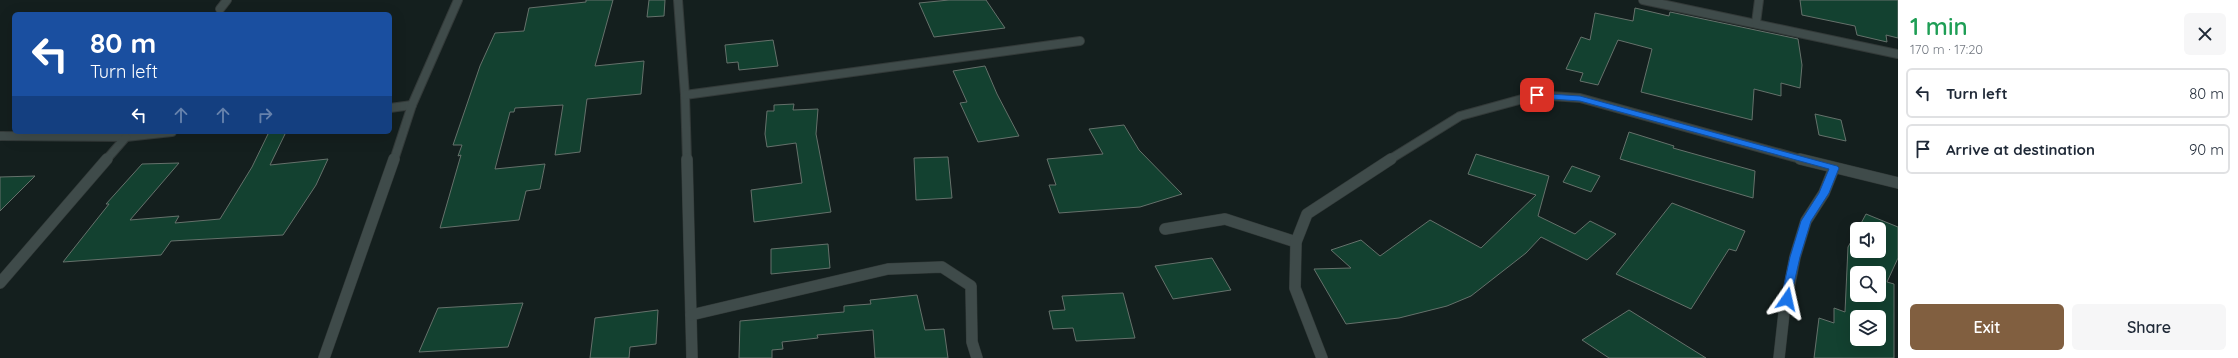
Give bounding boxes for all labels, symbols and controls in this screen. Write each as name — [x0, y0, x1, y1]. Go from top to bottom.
text: 1 min — [1910, 11, 1968, 41]
button: close — [2184, 13, 2226, 55]
text: 80 m — [90, 25, 156, 60]
icon: left — [24, 28, 76, 80]
text: 170 m · 17:20 — [1910, 41, 1983, 57]
text: Turn left — [90, 60, 158, 83]
pin — [1520, 78, 1554, 112]
icon: left — [1912, 82, 1934, 104]
icon: arrive — [1526, 84, 1548, 106]
text: Turn left — [1946, 84, 2008, 103]
text: 80 m — [2189, 84, 2224, 103]
icon: left — [128, 104, 150, 126]
icon: ahead — [170, 104, 192, 126]
icon: ahead — [212, 104, 234, 126]
icon: right — [254, 104, 276, 126]
icon: arrive — [1912, 138, 1934, 160]
text: Arrive at destination — [1946, 140, 2095, 159]
text: 90 m — [2189, 140, 2224, 159]
map controls — [1850, 222, 1886, 346]
button: sound — [1850, 222, 1886, 258]
button: search — [1850, 266, 1886, 302]
position arrow — [1766, 278, 1808, 320]
button: Exit — [1910, 304, 2064, 350]
button: Share — [2072, 304, 2226, 350]
button: layers — [1850, 310, 1886, 346]

